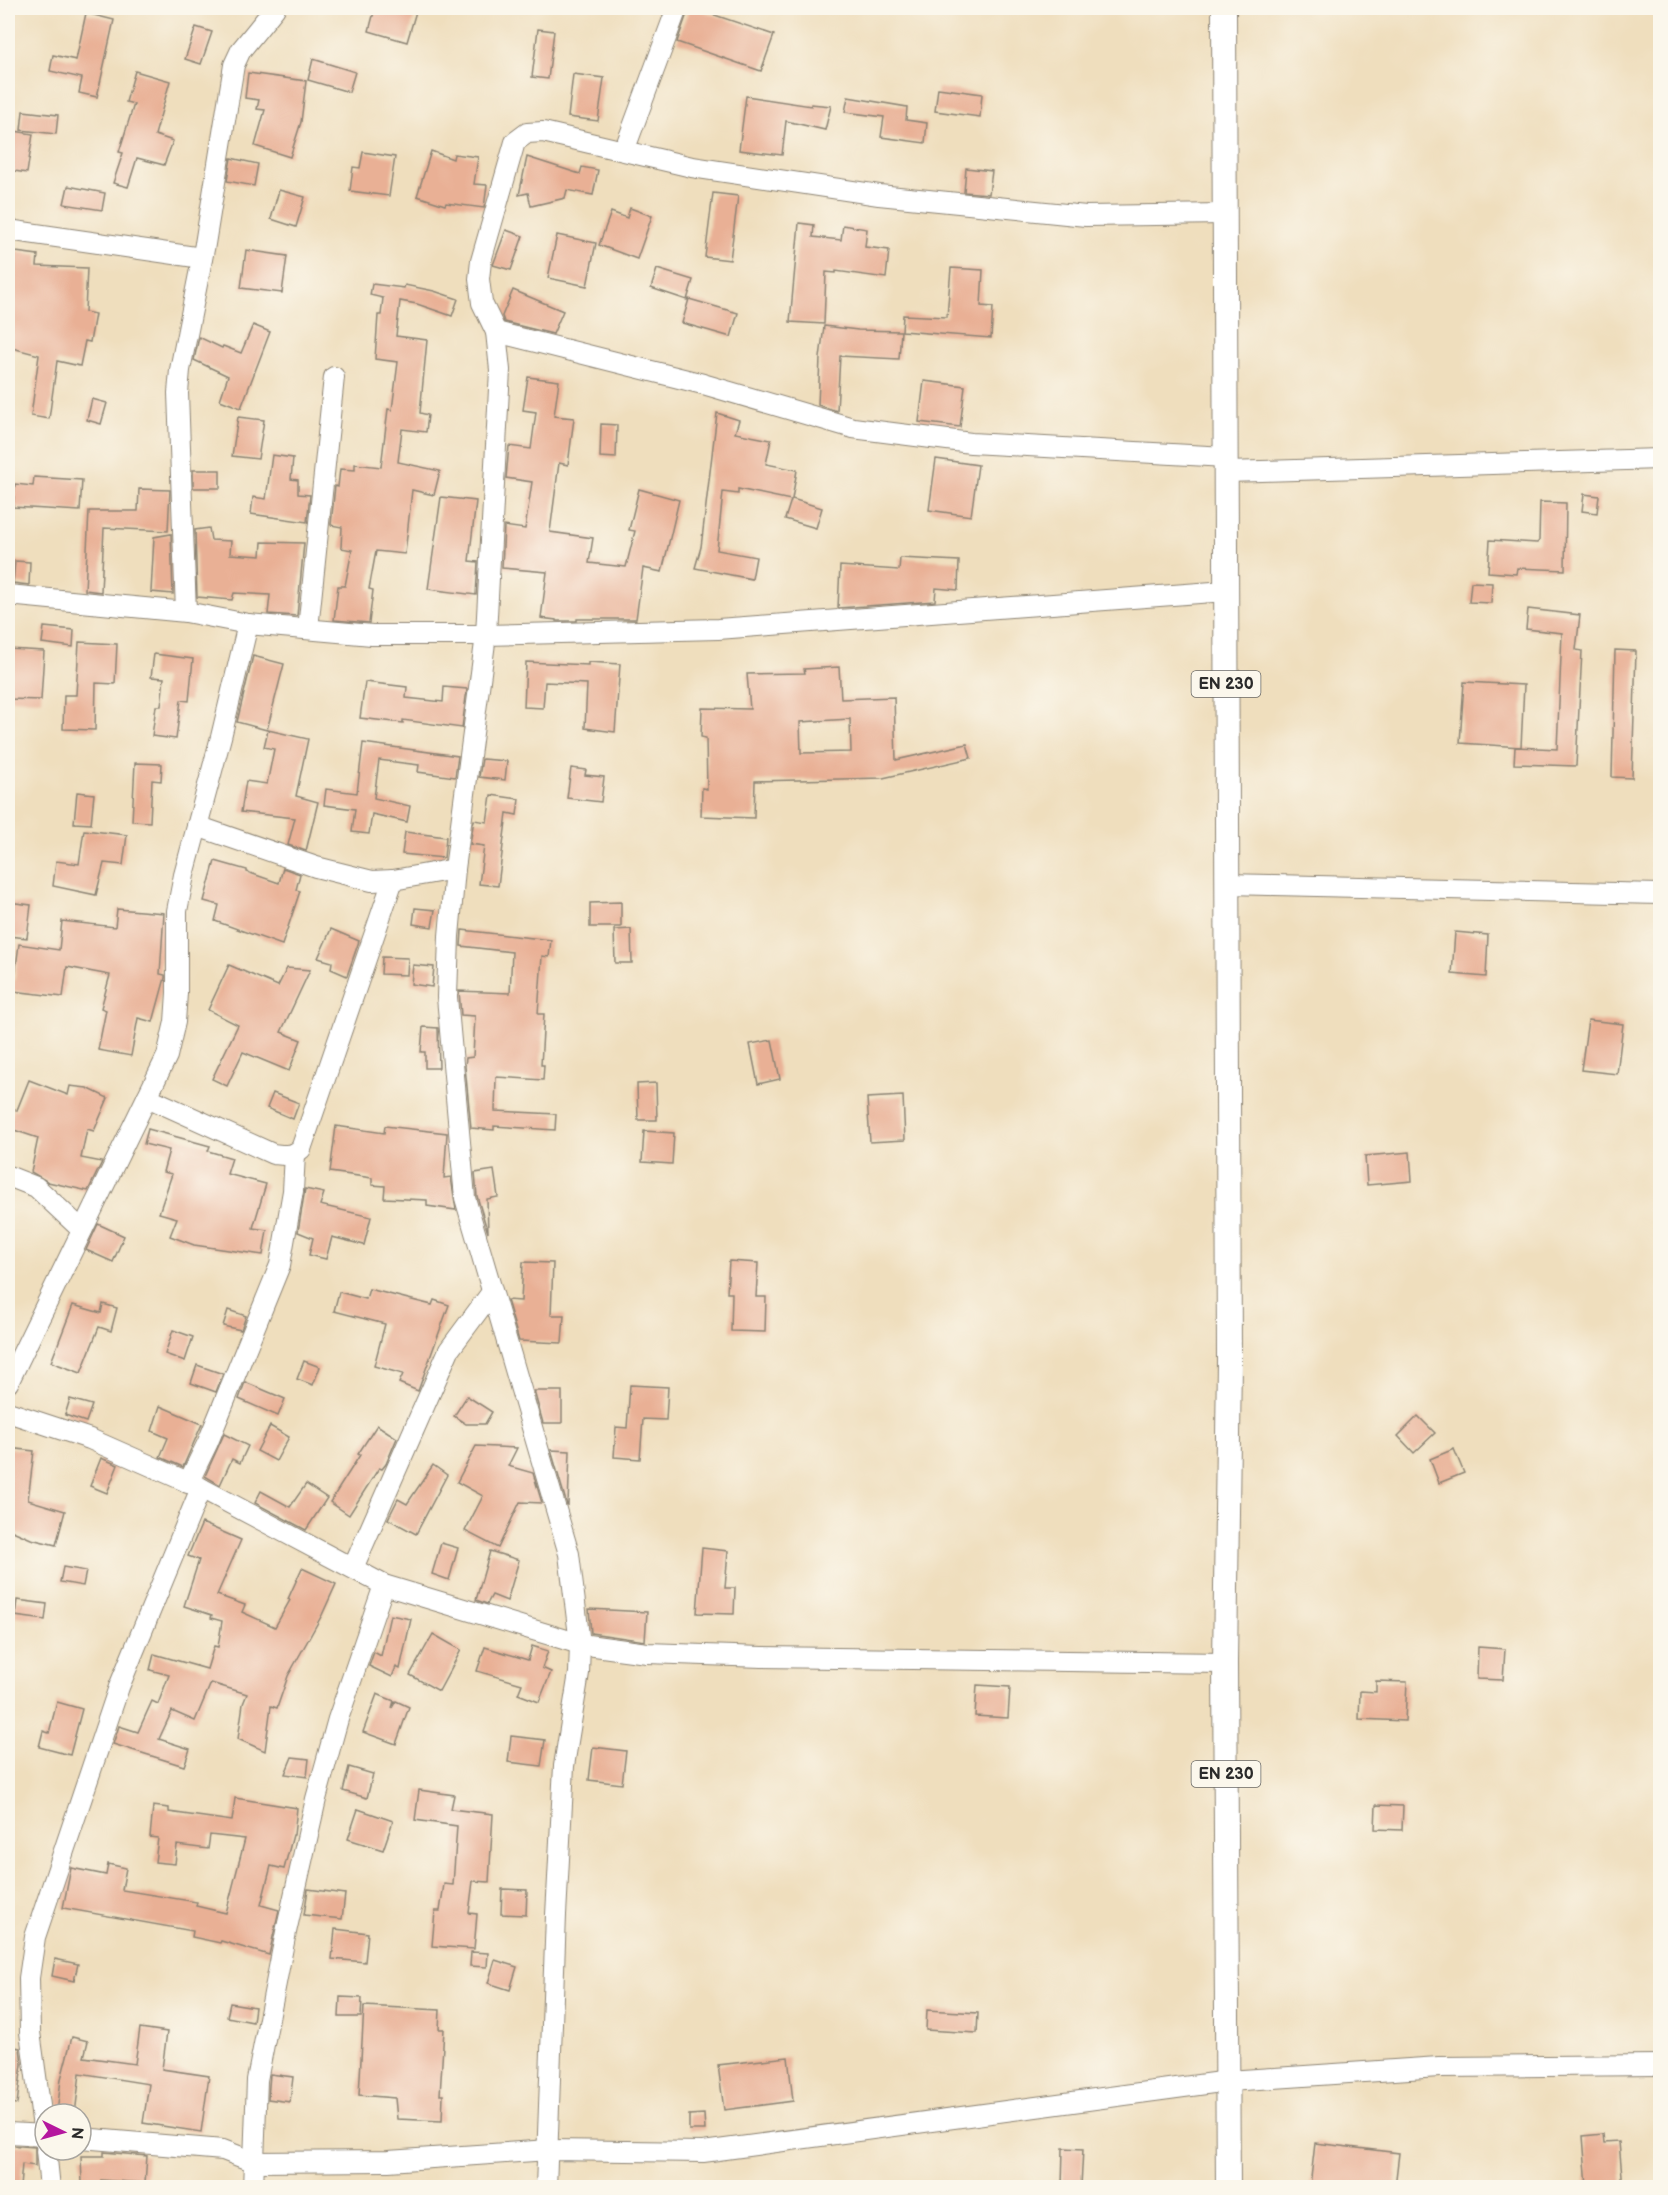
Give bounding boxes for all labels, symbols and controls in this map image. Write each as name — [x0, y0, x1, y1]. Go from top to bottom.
road number: EN 230 — [1192, 671, 1260, 697]
road number: EN 230 — [1192, 1761, 1260, 1787]
north arrow — [33, 2102, 93, 2162]
text: N — [66, 2126, 86, 2140]

